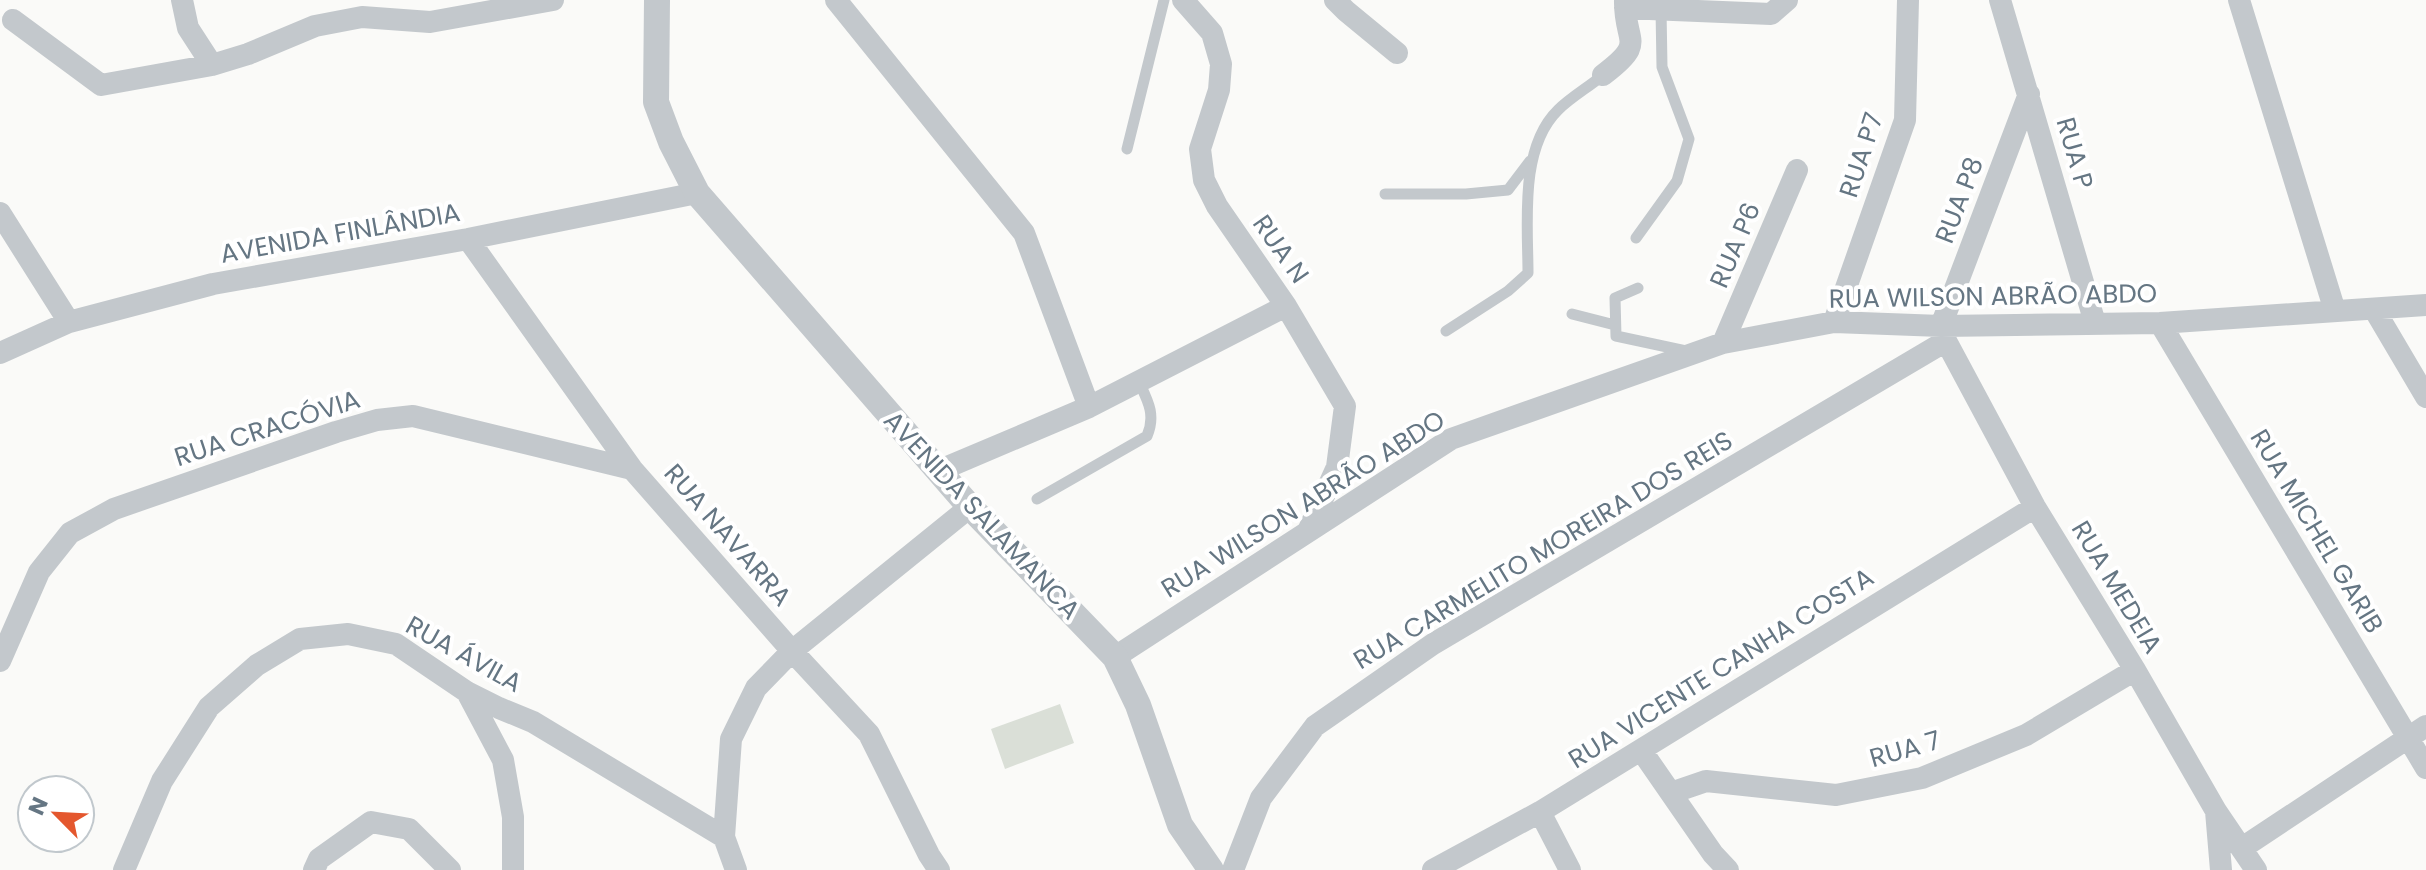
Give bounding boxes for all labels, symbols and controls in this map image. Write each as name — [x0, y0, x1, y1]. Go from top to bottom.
street label: RUA P7 — [1830, 108, 1892, 202]
street label: RUA P — [2048, 113, 2102, 193]
street label: RUA P8 — [1926, 152, 1992, 248]
street label: AVENIDA FINLÂNDIA — [217, 194, 463, 272]
street label: RUA P6 — [1701, 197, 1769, 293]
street label: RUA N — [1244, 208, 1318, 290]
street label: RUA WILSON ABRÃO ABDO — [1829, 275, 2157, 317]
street label: RUA CRACÓVIA — [170, 381, 364, 475]
street label: RUA WILSON ABRÃO ABDO — [1154, 402, 1452, 606]
street label: AVENIDA SALAMANCA — [876, 403, 1088, 627]
street label: RUA CARMELITO MOREIRA DOS REIS — [1347, 422, 1739, 678]
street label: RUA MICHEL GARIB — [2242, 422, 2392, 640]
street label: RUA NAVARRA — [656, 456, 800, 614]
street label: RUA MEDEIA — [2063, 514, 2171, 660]
street label: RUA VICENTE CANHA COSTA — [1562, 559, 1880, 777]
street label: RUA ÁVILA — [399, 607, 529, 701]
street label: RUA 7 — [1865, 722, 1945, 776]
north arrow — [16, 774, 96, 854]
text: N — [21, 792, 56, 820]

